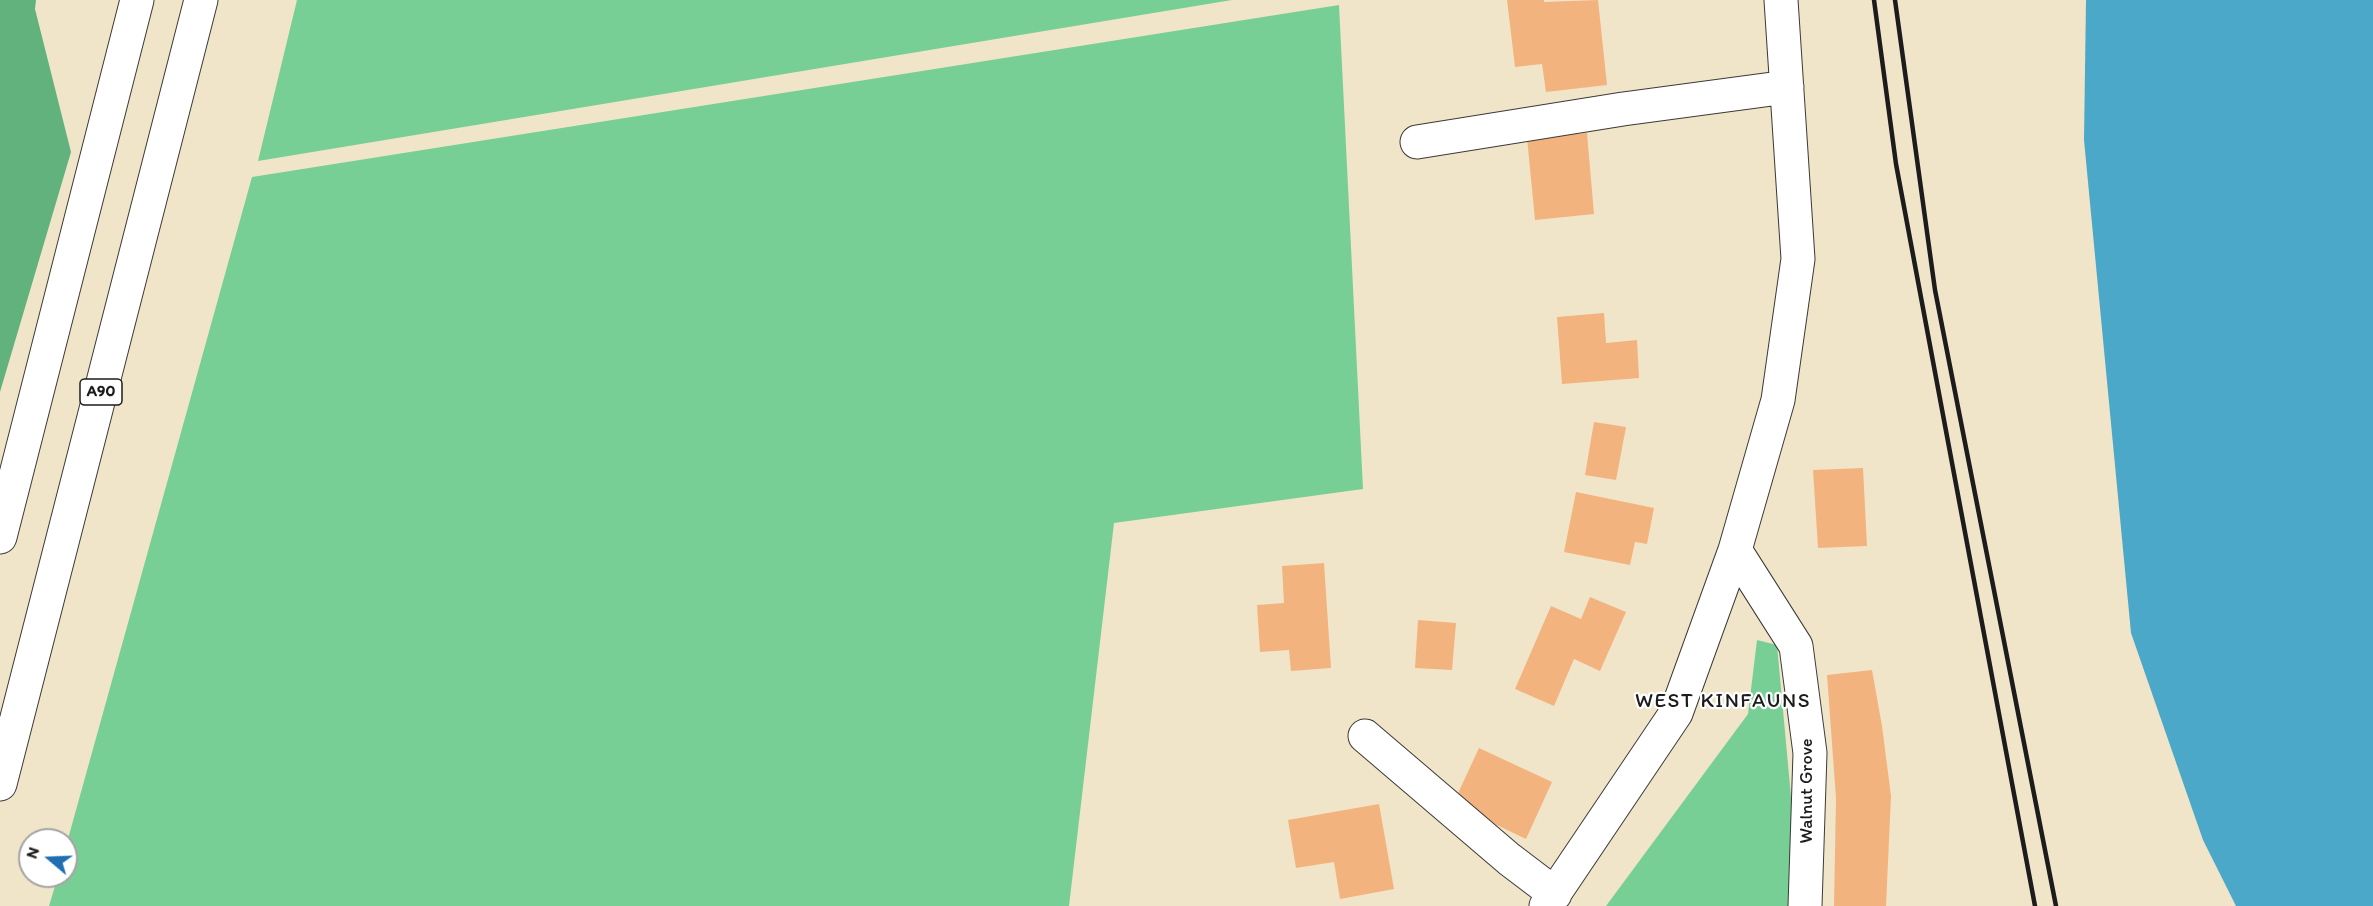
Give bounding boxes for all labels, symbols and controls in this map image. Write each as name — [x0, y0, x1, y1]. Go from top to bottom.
road number: A90 — [80, 379, 122, 405]
district label: WEST KINFAUNS — [1635, 689, 1811, 715]
street label: Walnut Grove — [1796, 738, 1818, 844]
north arrow — [18, 828, 78, 888]
text: N — [22, 844, 43, 861]

